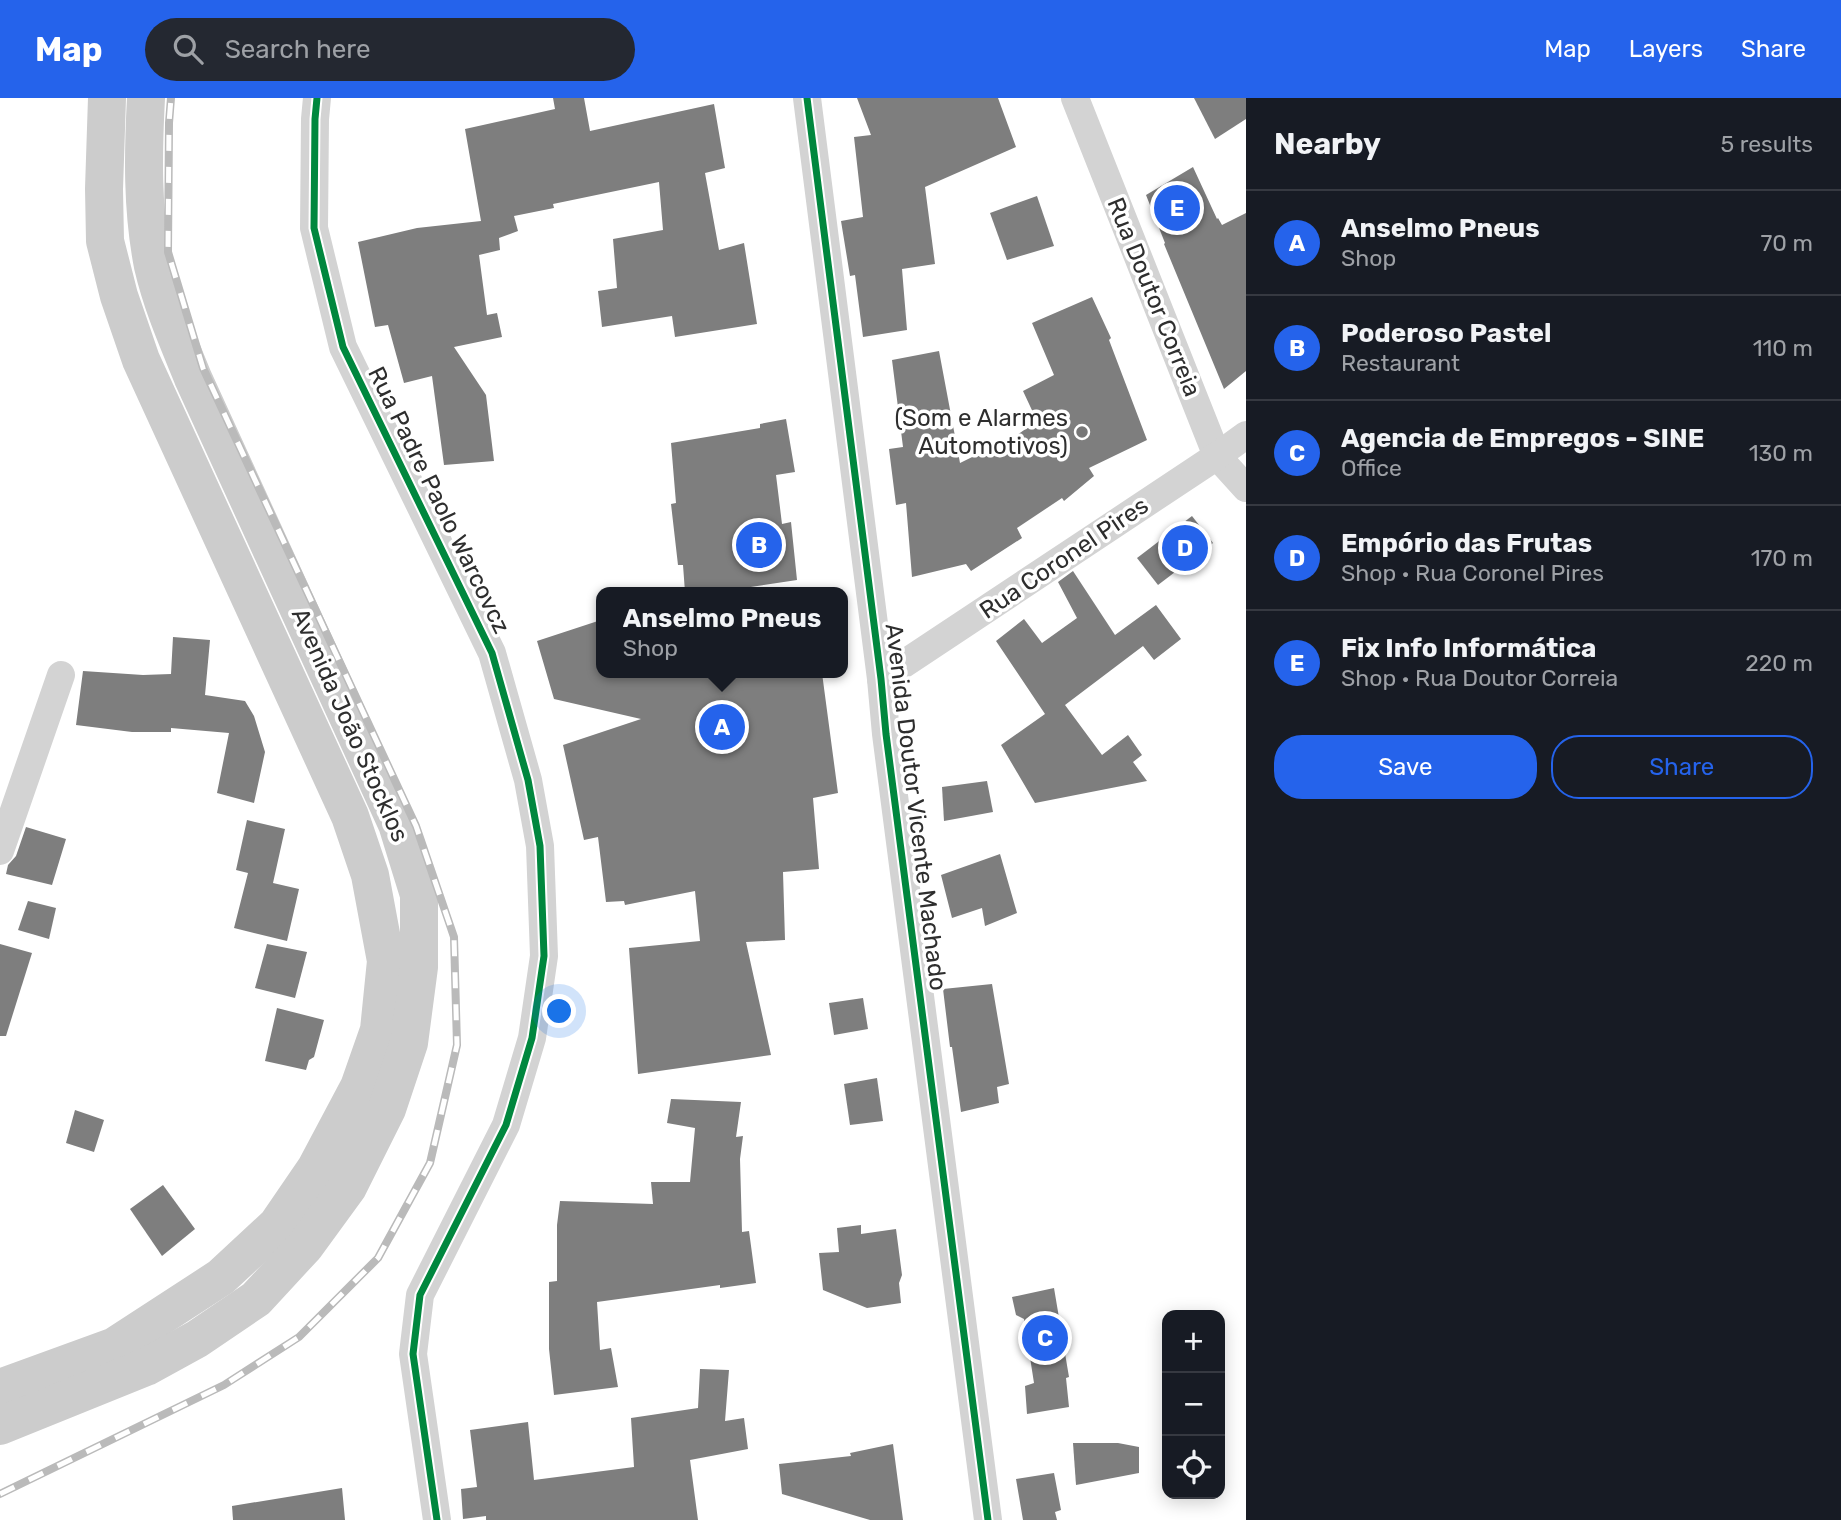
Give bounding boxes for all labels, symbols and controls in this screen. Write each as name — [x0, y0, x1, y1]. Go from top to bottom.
search box — [145, 18, 635, 81]
text: Map — [35, 30, 103, 69]
icon: search — [169, 30, 207, 68]
text: Search here — [225, 34, 370, 65]
text: Map — [1544, 35, 1591, 63]
text: Layers — [1629, 35, 1703, 63]
text: Share — [1741, 35, 1806, 63]
text: Nearby — [1274, 126, 1381, 162]
text: 5 results — [1720, 130, 1813, 158]
pin: E — [1154, 182, 1200, 234]
street label: Rua Doutor Correia — [1101, 194, 1207, 400]
text: Anselmo Pneus — [1341, 213, 1540, 244]
text: A — [1289, 229, 1305, 257]
text: 70 m — [1761, 229, 1813, 257]
text: Shop — [1341, 244, 1396, 272]
text: Poderoso Pastel — [1341, 318, 1551, 349]
text: B — [1289, 334, 1305, 362]
text: 110 m — [1753, 334, 1813, 362]
text: Restaurant — [1341, 349, 1460, 377]
street label: Rua Padre Paolo Warcovcz — [362, 362, 516, 638]
place label: (Som e Alarmes Automotivos) — [895, 404, 1068, 460]
text: Agencia de Empregos - SINE — [1341, 423, 1704, 454]
marker: (Som e Alarmes Automotivos) — [1074, 424, 1090, 440]
text: C — [1289, 439, 1305, 467]
text: 130 m — [1749, 439, 1813, 467]
text: Office — [1341, 454, 1402, 482]
street label: Rua Coronel Pires — [974, 491, 1154, 625]
pin: B — [736, 519, 782, 571]
pin: D — [1162, 522, 1208, 574]
text: Empório das Frutas — [1341, 528, 1592, 559]
text: D — [1289, 544, 1305, 572]
text: 170 m — [1751, 544, 1813, 572]
text: Shop · Rua Coronel Pires — [1341, 559, 1604, 587]
popup — [596, 587, 848, 678]
text: Anselmo Pneus — [623, 603, 821, 634]
street label: Avenida João Stocklos — [286, 604, 414, 846]
street label: Avenida Doutor Vicente Machado — [880, 622, 952, 992]
text: Fix Info Informática — [1341, 633, 1596, 664]
text: Shop — [623, 634, 678, 662]
text: E — [1290, 649, 1304, 677]
text: 220 m — [1745, 649, 1813, 677]
text: Shop · Rua Doutor Correia — [1341, 664, 1618, 692]
pin: A — [699, 701, 745, 753]
button: Save — [1274, 735, 1537, 799]
button: Share — [1551, 735, 1813, 799]
your location — [542, 994, 576, 1028]
map controls — [1162, 1310, 1225, 1499]
button: + — [1162, 1310, 1225, 1373]
pin: C — [1022, 1312, 1068, 1364]
button: − — [1162, 1373, 1225, 1436]
button: locate — [1162, 1436, 1225, 1499]

